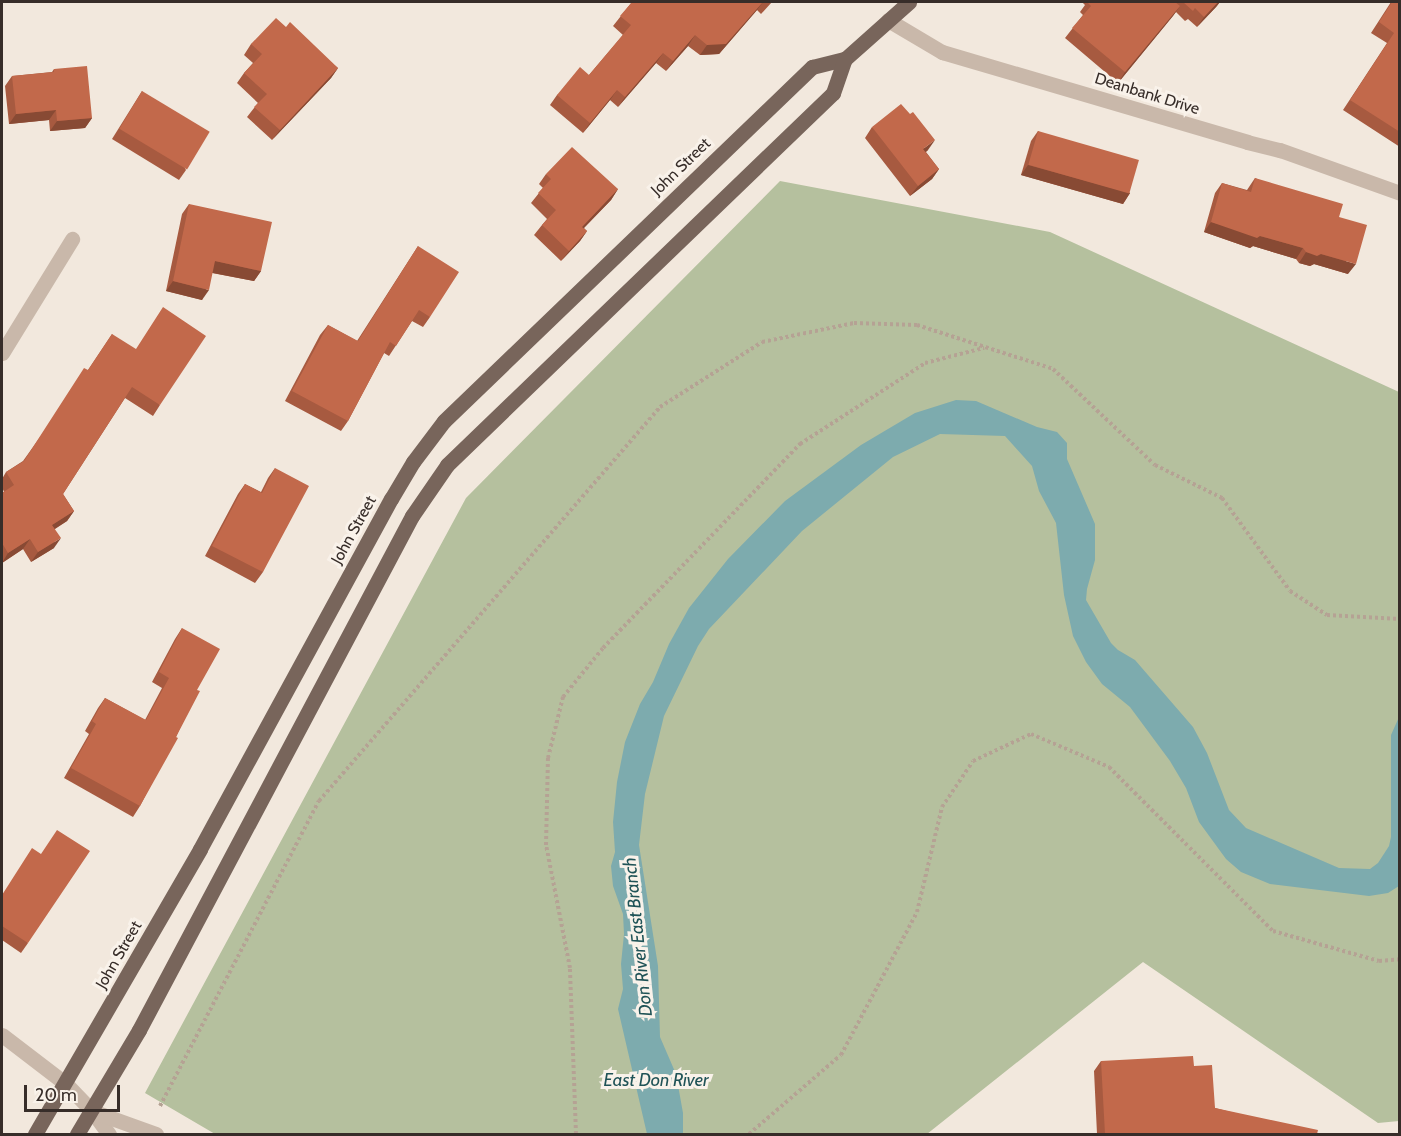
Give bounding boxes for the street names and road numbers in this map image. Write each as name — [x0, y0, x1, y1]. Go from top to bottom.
street label: Deanbank Drive — [1092, 69, 1202, 119]
street label: John Street — [647, 134, 715, 200]
street label: John Street — [327, 493, 381, 567]
street label: John Street — [92, 918, 146, 992]

